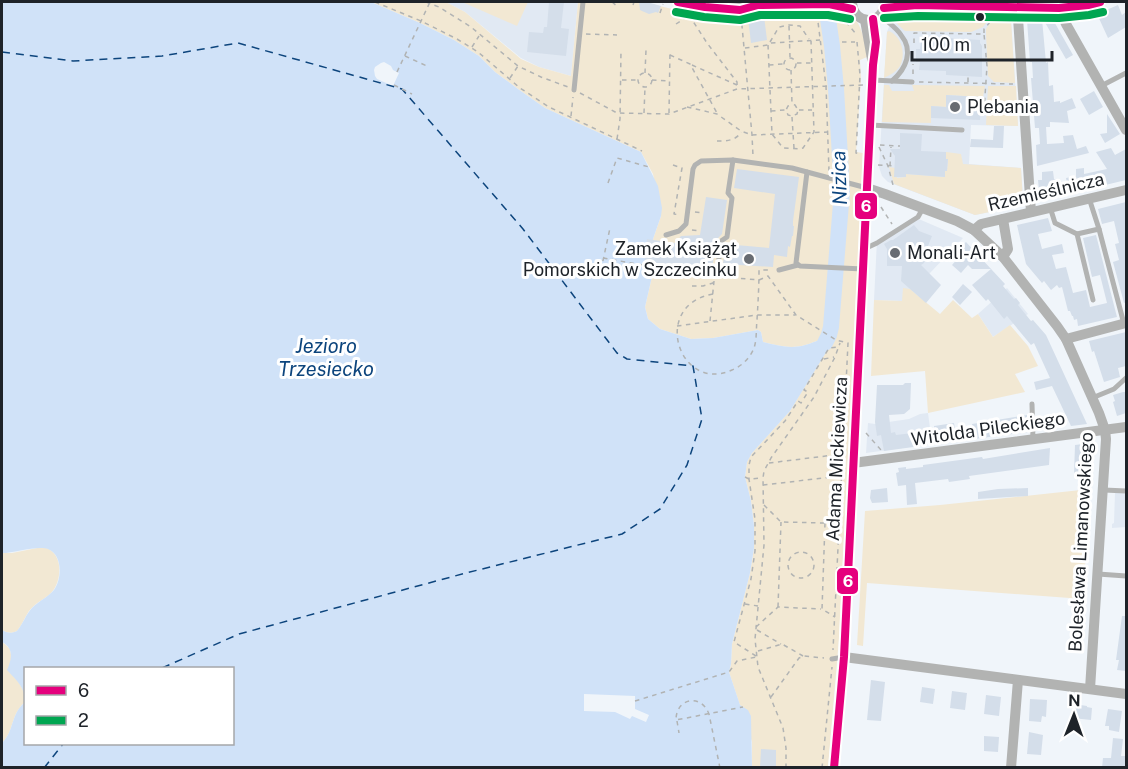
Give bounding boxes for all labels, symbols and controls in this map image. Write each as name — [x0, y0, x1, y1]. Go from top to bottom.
unlabelled marker — [974, 11, 986, 23]
scale bar — [912, 24, 1052, 62]
text: 100 m — [921, 34, 970, 55]
place label: Plebania — [967, 96, 1039, 117]
marker: Plebania — [948, 100, 962, 114]
water label: Nizica — [826, 150, 852, 206]
street label: Rzemieślnicza — [986, 168, 1106, 215]
line badge: 6 — [854, 192, 878, 220]
text: 6 — [861, 197, 871, 216]
place label: Zamek Książąt Pomorskich w Szczecinku — [523, 238, 737, 280]
place label: Monali-Art — [907, 242, 996, 263]
marker: Monali-Art — [888, 246, 902, 260]
marker: Zamek Książąt Pomorskich w Szczecinku — [742, 252, 756, 266]
water label: Jezioro Trzesiecko — [278, 334, 374, 381]
street label: Adama Mickiewicza — [822, 376, 851, 542]
street label: Witolda Pileckiego — [910, 407, 1066, 450]
street label: Bolesława Limanowskiego — [1064, 432, 1097, 652]
line badge: 6 — [836, 567, 859, 595]
text: 6 — [843, 572, 853, 591]
legend — [24, 667, 234, 745]
text: 6 — [78, 680, 89, 701]
north arrow — [1044, 685, 1104, 745]
text: N — [1068, 691, 1081, 710]
text: 2 — [78, 710, 89, 731]

